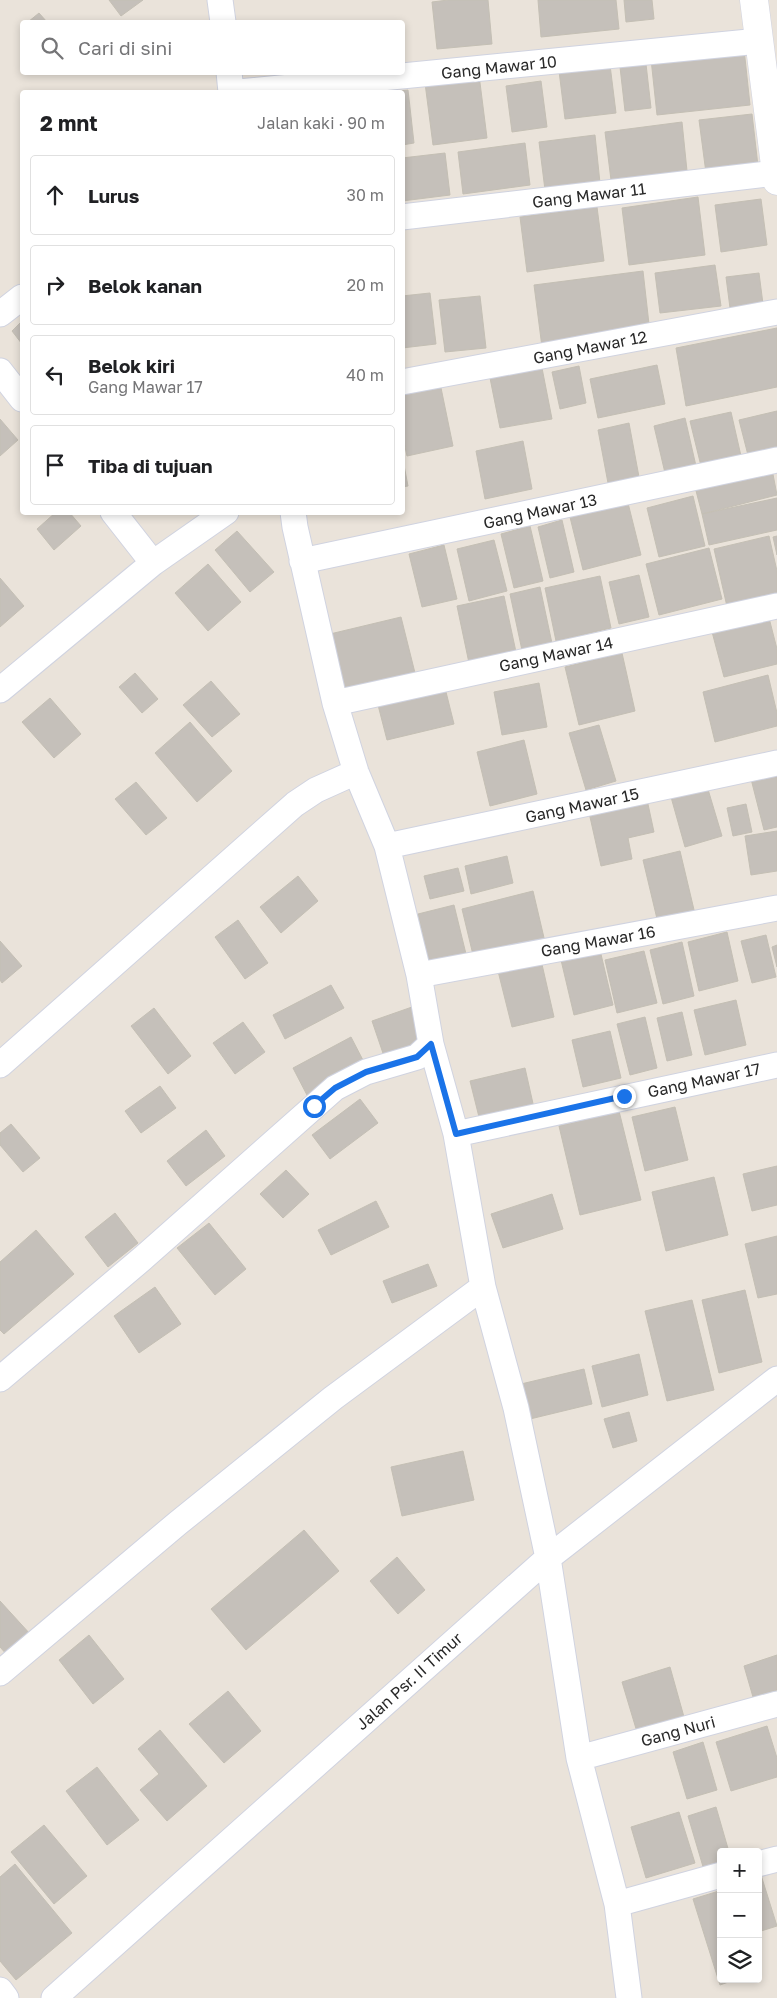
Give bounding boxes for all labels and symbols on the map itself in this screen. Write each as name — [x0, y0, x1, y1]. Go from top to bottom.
street label: Gang Mawar 10 — [440, 51, 558, 83]
street label: Gang Mawar 11 — [531, 178, 647, 212]
street label: Gang Mawar 12 — [531, 326, 649, 368]
street label: Gang Mawar 13 — [481, 489, 599, 533]
street label: Gang Mawar 14 — [497, 632, 615, 676]
street label: Gang Mawar 15 — [523, 783, 641, 827]
street label: Gang Mawar 16 — [539, 921, 657, 961]
street label: Gang Mawar 17 — [646, 1058, 762, 1102]
route end — [613, 1085, 636, 1108]
route start — [303, 1095, 326, 1118]
street label: Jalan Psr. II Timur — [352, 1628, 466, 1734]
street label: Gang Nuri — [639, 1711, 717, 1751]

